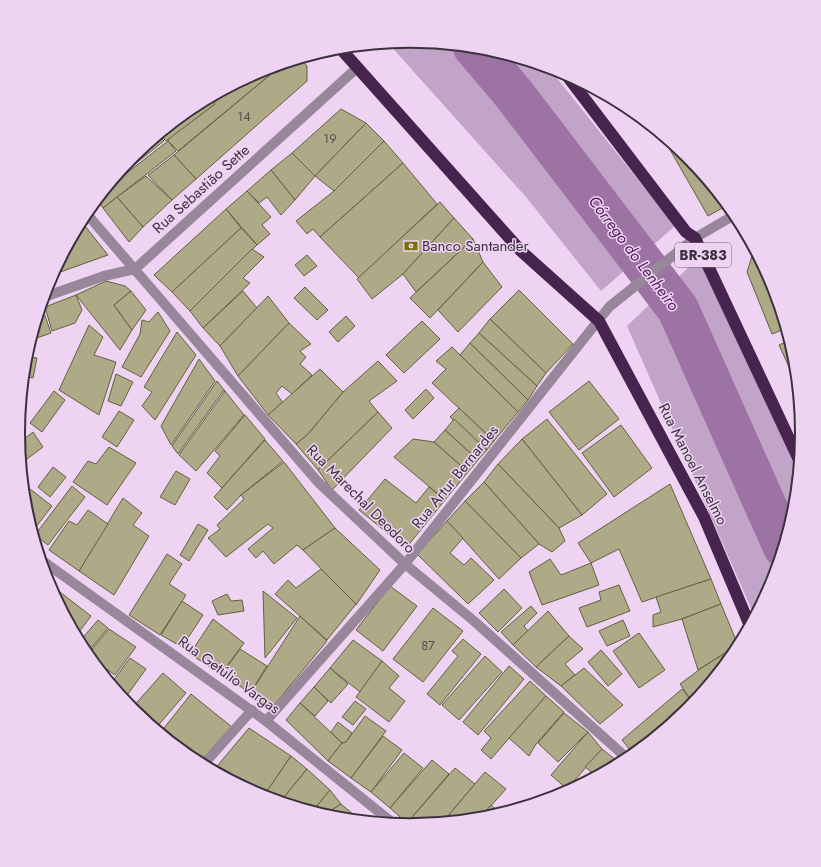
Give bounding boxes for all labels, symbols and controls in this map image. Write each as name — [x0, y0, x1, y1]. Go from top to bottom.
house number: 14 — [237, 107, 251, 126]
house number: 19 — [323, 129, 337, 148]
street label: Rua Sebastião Sette — [148, 139, 255, 239]
water label: Córrego do Lenheiro — [583, 191, 685, 316]
place label: Banco Santander — [422, 235, 530, 257]
bank icon: Banco Santander — [403, 238, 419, 254]
road number: BR-383 — [675, 243, 731, 267]
street label: Rua Manoel Anselmo — [653, 399, 733, 529]
street label: Rua Artur Bernardes — [406, 420, 504, 534]
street label: Rua Marechal Deodoro — [302, 440, 420, 558]
street label: Rua Getúlio Vargas — [174, 630, 284, 720]
house number: 87 — [421, 636, 435, 655]

